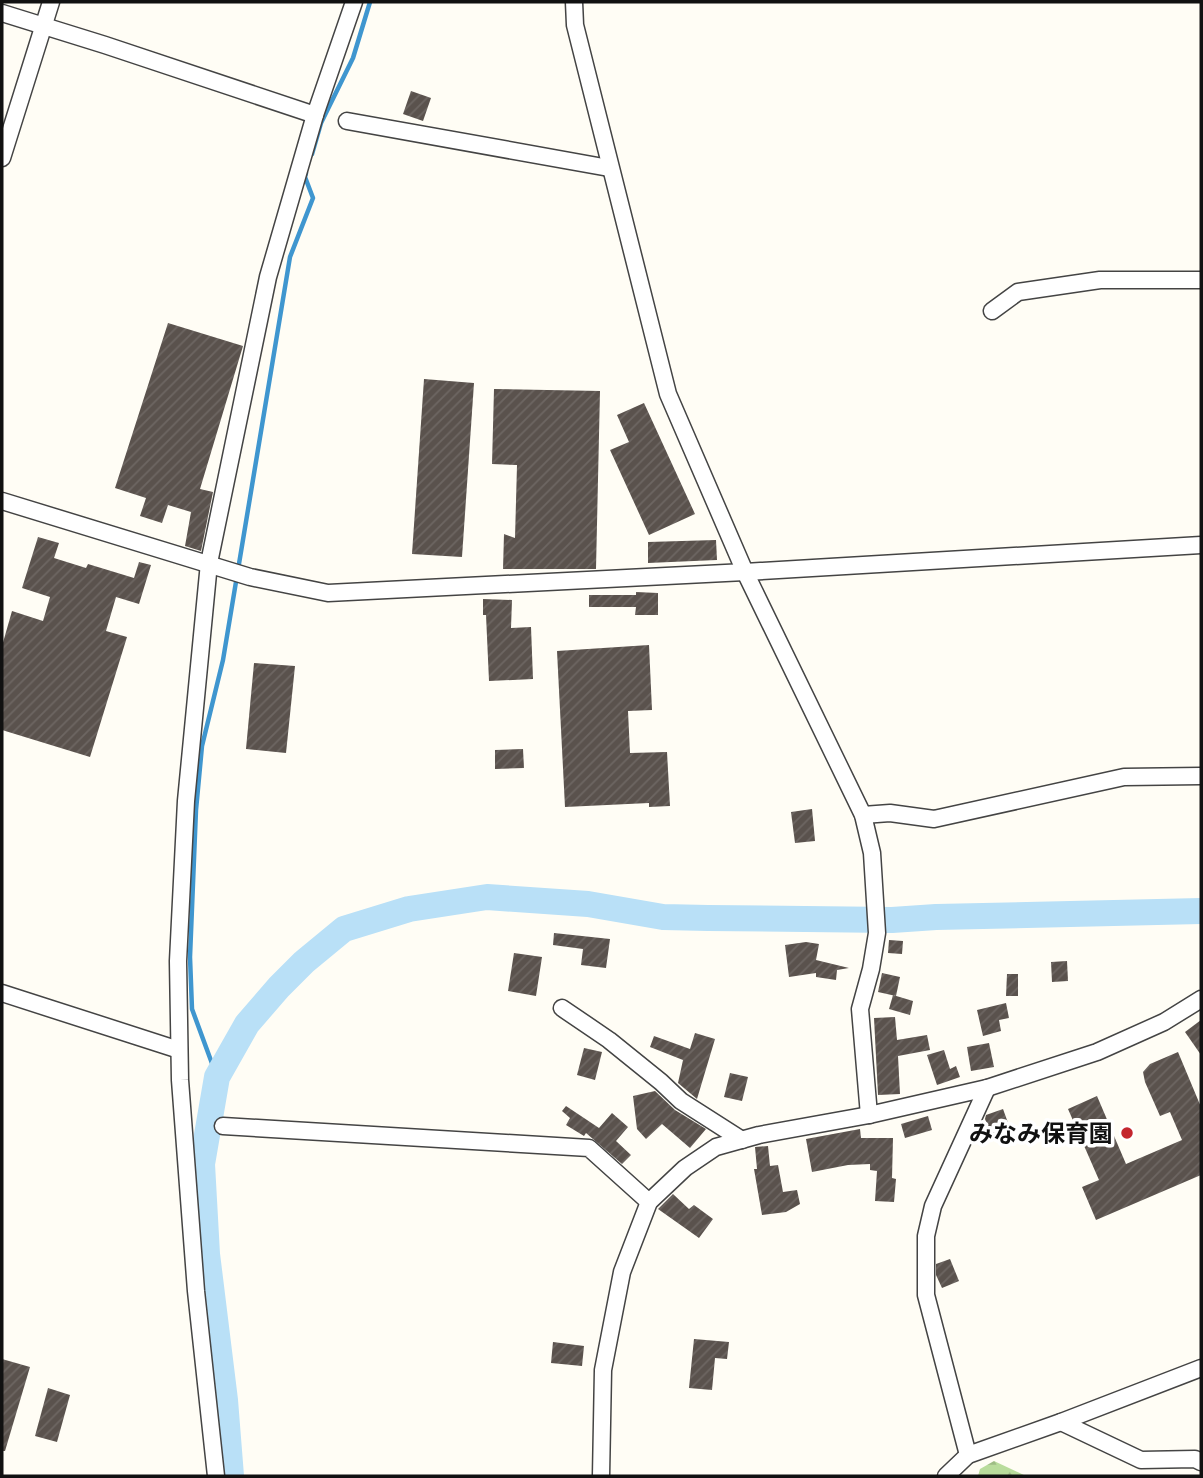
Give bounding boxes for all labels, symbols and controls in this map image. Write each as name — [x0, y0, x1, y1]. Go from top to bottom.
place label: みなみ保育園 — [969, 1117, 1113, 1149]
marker: みなみ保育園 — [1119, 1125, 1135, 1141]

